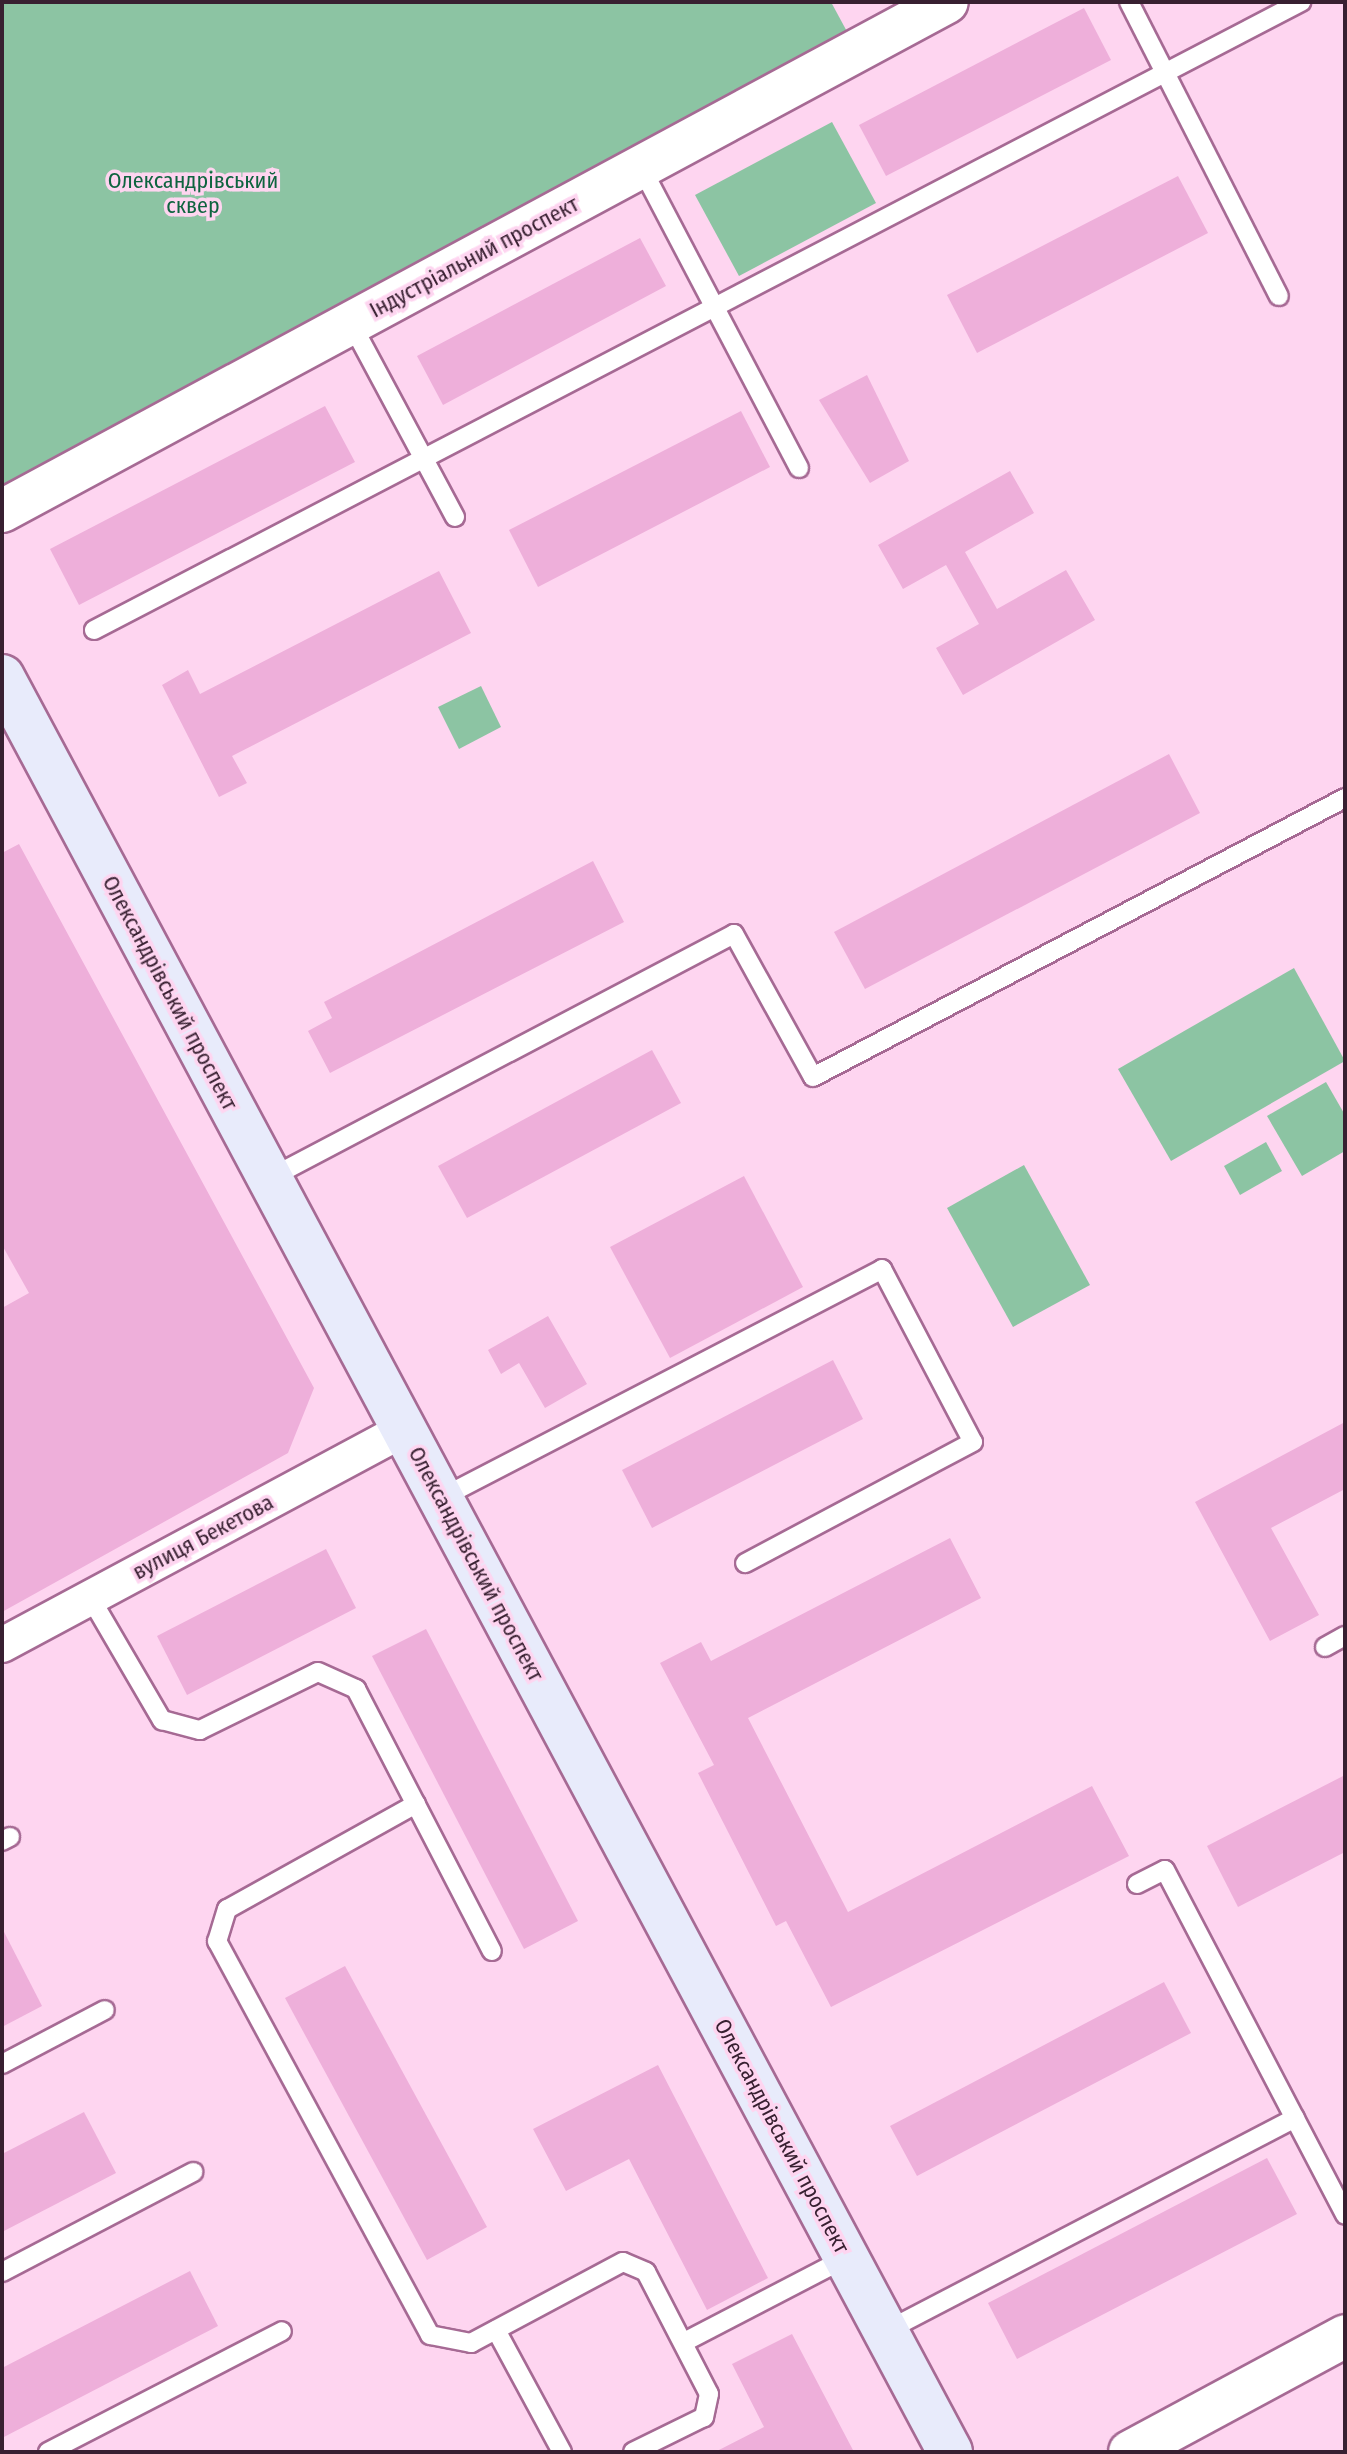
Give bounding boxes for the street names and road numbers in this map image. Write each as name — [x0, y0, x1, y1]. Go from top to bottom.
street label: Індустріальний проспект — [365, 191, 583, 323]
street label: Олександрівський проспект — [97, 871, 243, 1115]
street label: Олександрівський проспект — [403, 1442, 549, 1686]
street label: вулиця Бекетова — [128, 1489, 278, 1585]
street label: Олександрівський проспект — [709, 2014, 855, 2258]

